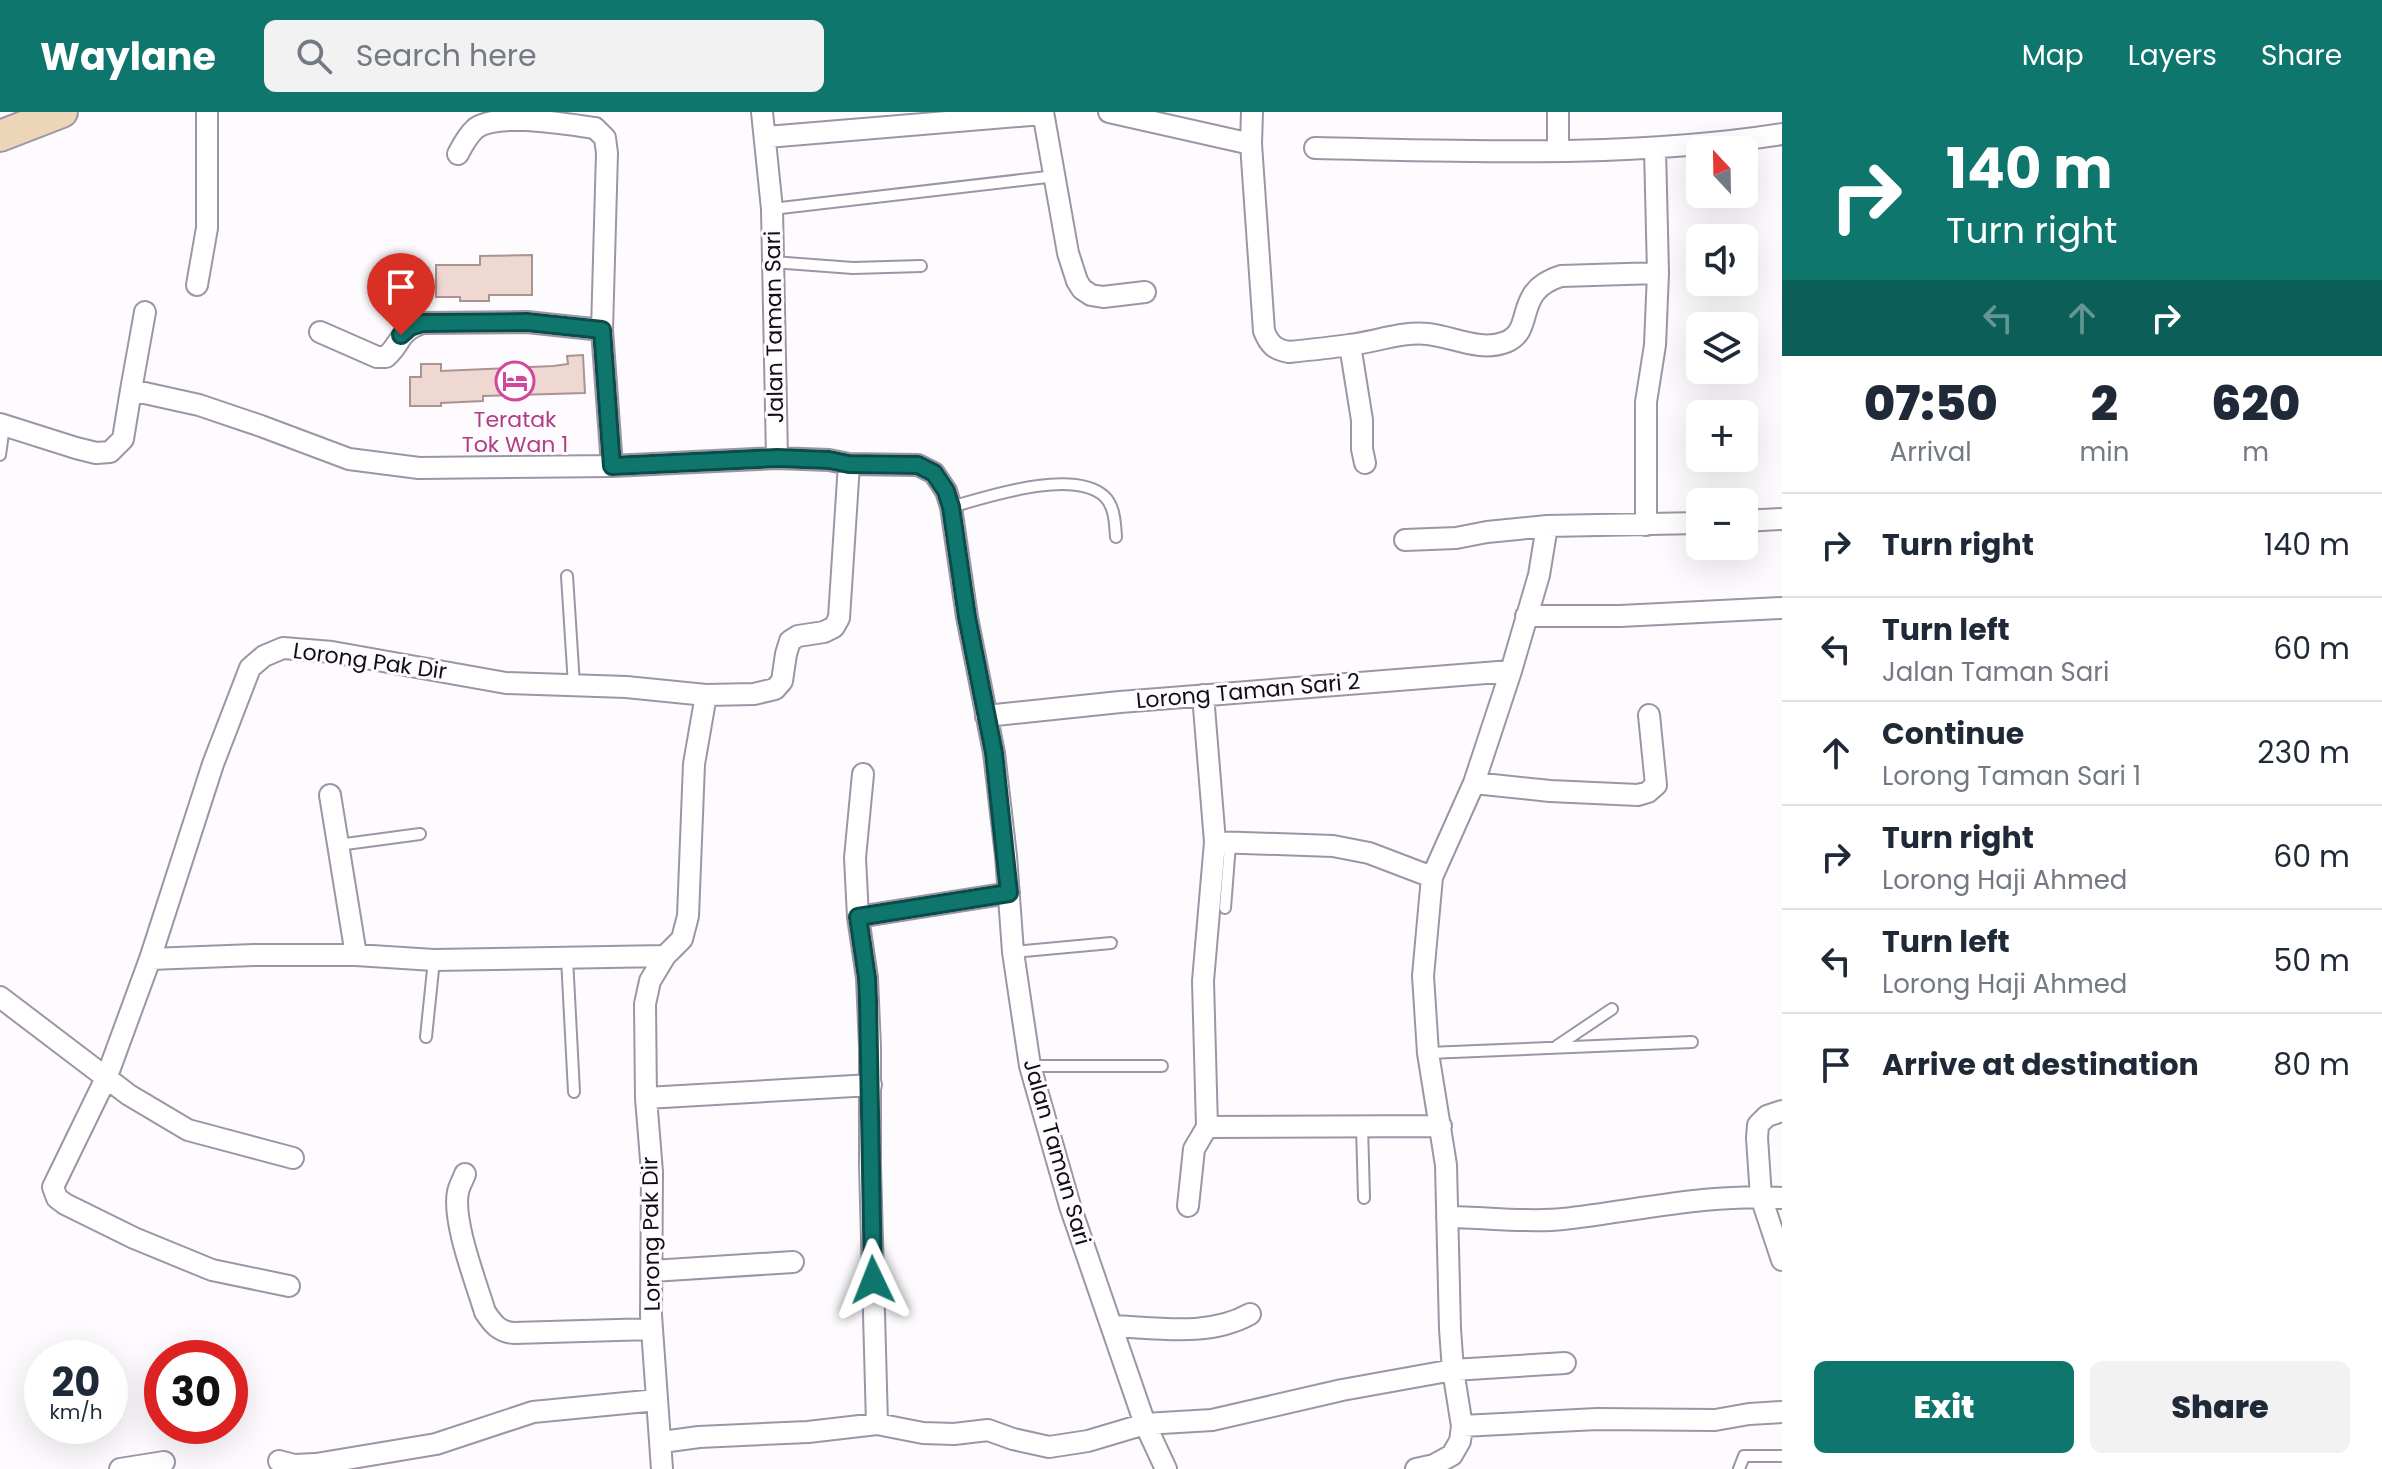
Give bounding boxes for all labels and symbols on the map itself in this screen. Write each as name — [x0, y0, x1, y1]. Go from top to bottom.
north arrow — [1686, 136, 1758, 208]
street label: Jalan Taman Sari — [757, 231, 791, 423]
pin — [367, 253, 435, 335]
hotel icon: Teratak Tok Wan 1 — [494, 360, 536, 402]
place label: Teratak Tok Wan 1 — [462, 404, 568, 460]
street label: Lorong Pak Dir — [291, 635, 449, 687]
street label: Lorong Taman Sari 2 — [1135, 666, 1361, 716]
street label: Jalan Taman Sari — [1016, 1055, 1098, 1249]
street label: Lorong Pak Dir — [634, 1156, 668, 1312]
position arrow — [831, 1238, 915, 1322]
speed limit sign: 30 — [144, 1340, 248, 1444]

